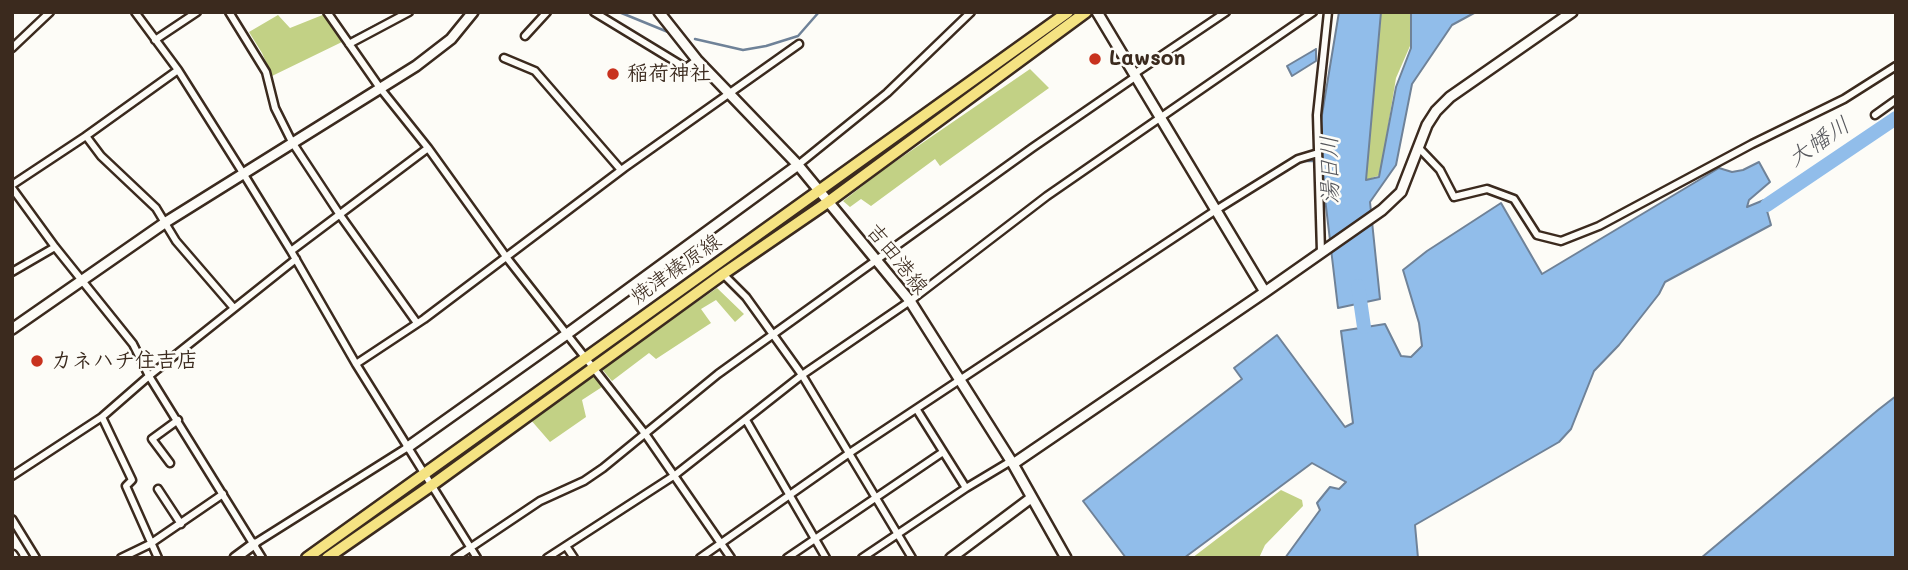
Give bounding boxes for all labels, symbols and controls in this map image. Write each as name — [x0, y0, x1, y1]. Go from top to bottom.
place label: Lawson — [1109, 46, 1186, 72]
marker: Lawson — [1087, 51, 1103, 67]
place label: 稲荷神社 — [627, 61, 711, 87]
marker: 稲荷神社 — [605, 66, 621, 82]
water label: 大幡川 — [1783, 111, 1855, 173]
water label: 湯日川 — [1316, 135, 1344, 205]
street label: 吉田港線 — [861, 218, 933, 300]
street label: 焼津榛原線 — [626, 229, 726, 309]
place label: カネハチ住吉店 — [51, 348, 198, 374]
marker: カネハチ住吉店 — [29, 353, 45, 369]

